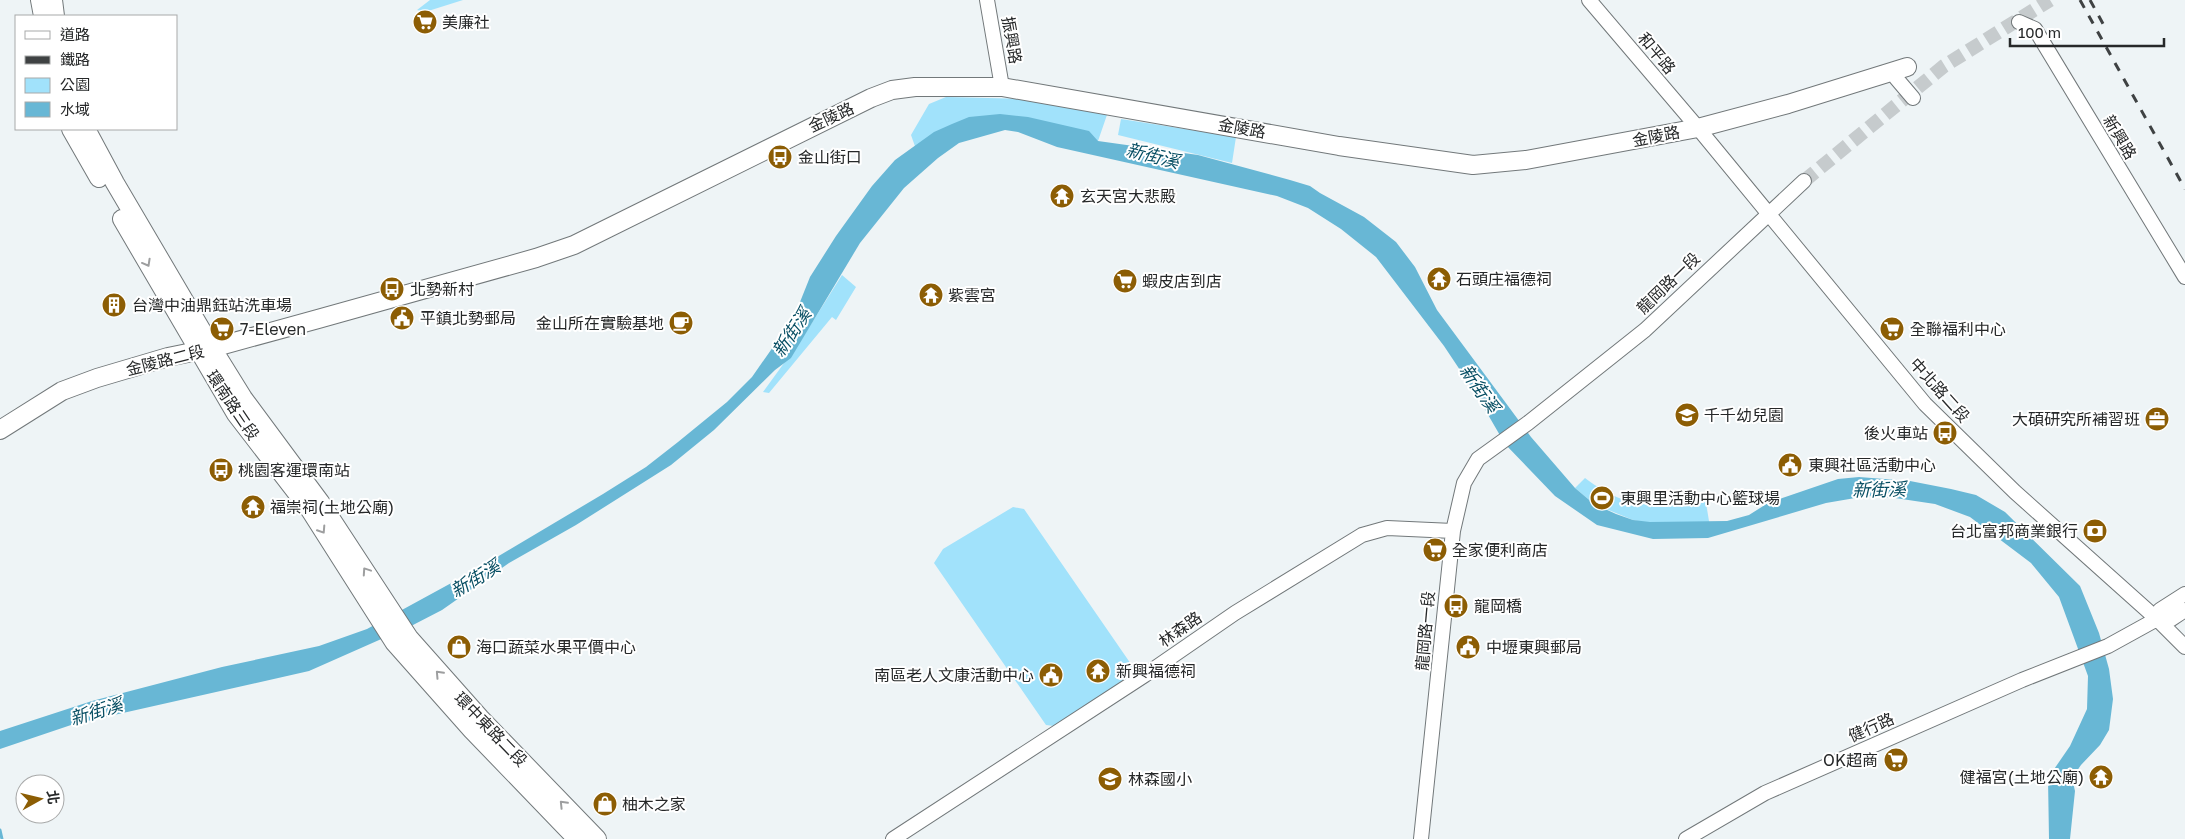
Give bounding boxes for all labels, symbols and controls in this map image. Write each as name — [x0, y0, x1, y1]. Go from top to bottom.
supermarket icon: 美廉社 — [412, 9, 438, 35]
place label: 美廉社 — [442, 12, 490, 32]
legend — [15, 15, 178, 130]
street label: 振興路 — [998, 15, 1026, 65]
scale bar — [2010, 15, 2164, 47]
text: 100 m — [2018, 23, 2061, 41]
text: 道路 — [60, 25, 90, 43]
street label: 和平路 — [1634, 28, 1680, 78]
text: 鐵路 — [60, 50, 90, 68]
text: 公園 — [60, 75, 90, 93]
street label: 金陵路 — [805, 98, 857, 136]
text: 水域 — [60, 100, 90, 118]
street label: 新興路 — [2099, 111, 2141, 163]
street label: 金陵路 — [1217, 114, 1267, 142]
street label: 金陵路 — [1631, 122, 1681, 150]
water label: 新街溪 — [1124, 138, 1185, 173]
bus stop icon: 金山街口 — [767, 144, 793, 170]
place label: 金山街口 — [798, 147, 862, 167]
temple icon: 玄天宮大悲殿 — [1049, 183, 1075, 209]
place label: 玄天宮大悲殿 — [1080, 186, 1176, 206]
street label: 龍岡路一段 — [1632, 248, 1704, 318]
one-way arrow — [140, 257, 150, 266]
temple icon: 石頭庄福德祠 — [1426, 266, 1452, 292]
supermarket icon: 蝦皮店到店 — [1112, 268, 1138, 294]
place label: 石頭庄福德祠 — [1456, 269, 1552, 289]
place label: 蝦皮店到店 — [1142, 271, 1222, 291]
bus stop icon: 北勢新村 — [379, 276, 405, 302]
place label: 北勢新村 — [410, 279, 474, 299]
temple icon: 紫雲宮 — [918, 282, 944, 308]
place label: 紫雲宮 — [948, 285, 996, 305]
building icon: 台灣中油鼎鈺站洗車場 — [101, 292, 127, 318]
place label: 台灣中油鼎鈺站洗車場 — [132, 295, 292, 315]
water label: 新街溪 — [767, 301, 817, 361]
public building icon: 平鎮北勢郵局 — [389, 305, 415, 331]
place label: 平鎮北勢郵局 — [420, 308, 516, 328]
cafe icon: 金山所在實驗基地 — [668, 310, 694, 336]
place label: 金山所在實驗基地 — [536, 313, 664, 333]
supermarket icon: 7-Eleven — [209, 316, 235, 342]
supermarket icon: 全聯福利中心 — [1879, 316, 1905, 342]
place label: 7-Eleven — [240, 319, 306, 339]
place label: 全聯福利中心 — [1910, 319, 2006, 339]
street label: 金陵路二段 — [124, 341, 206, 379]
street label: 中北路二段 — [1906, 354, 1974, 426]
water label: 新街溪 — [1456, 360, 1506, 419]
street label: 環南路三段 — [202, 366, 264, 444]
school or university icon: 千千幼兒園 — [1674, 402, 1700, 428]
place label: 千千幼兒園 — [1704, 405, 1784, 425]
office icon: 大碩研究所補習班 — [2144, 406, 2170, 432]
place label: 大碩研究所補習班 — [2012, 409, 2140, 429]
bus stop icon: 後火車站 — [1932, 420, 1958, 446]
place label: 後火車站 — [1864, 423, 1928, 443]
public building icon: 東興社區活動中心 — [1777, 452, 1803, 478]
place label: 東興社區活動中心 — [1808, 455, 1936, 475]
bus stop icon: 桃園客運環南站 — [208, 457, 234, 483]
place label: 桃園客運環南站 — [238, 460, 350, 480]
water label: 新街溪 — [1852, 477, 1909, 500]
sports icon: 東興里活動中心籃球場 — [1589, 485, 1615, 511]
place label: 東興里活動中心籃球場 — [1620, 488, 1780, 508]
temple icon: 福崇祠(土地公廟) — [240, 494, 266, 520]
place label: 福崇祠(土地公廟) — [270, 497, 394, 517]
bank icon: 台北富邦商業銀行 — [2082, 518, 2108, 544]
place label: 台北富邦商業銀行 — [1950, 521, 2078, 541]
one-way arrow — [316, 524, 326, 533]
supermarket icon: 全家便利商店 — [1422, 537, 1448, 563]
place label: 全家便利商店 — [1452, 540, 1548, 560]
water label: 新街溪 — [446, 553, 506, 601]
one-way arrow — [363, 568, 372, 577]
street label: 龍岡路一段 — [1412, 590, 1438, 672]
bus stop icon: 龍岡橋 — [1443, 593, 1469, 619]
place label: 龍岡橋 — [1474, 596, 1522, 616]
street label: 林森路 — [1155, 607, 1205, 651]
shop icon: 海口蔬菜水果平價中心 — [446, 634, 472, 660]
public building icon: 中壢東興郵局 — [1455, 634, 1481, 660]
place label: 海口蔬菜水果平價中心 — [476, 637, 636, 657]
place label: 中壢東興郵局 — [1486, 637, 1582, 657]
temple icon: 新興福德祠 — [1085, 658, 1111, 684]
place label: 新興福德祠 — [1116, 661, 1196, 681]
public building icon: 南區老人文康活動中心 — [1038, 662, 1064, 688]
place label: 南區老人文康活動中心 — [874, 665, 1034, 685]
one-way arrow — [436, 670, 445, 679]
street label: 環中東路二段 — [450, 688, 532, 770]
water label: 新街溪 — [67, 692, 128, 729]
street label: 健行路 — [1845, 708, 1897, 746]
supermarket icon: OK超商 — [1883, 747, 1909, 773]
place label: OK超商 — [1823, 750, 1878, 770]
temple icon: 健福宮(土地公廟) — [2088, 764, 2114, 790]
school or university icon: 林森國小 — [1097, 766, 1123, 792]
place label: 健福宮(土地公廟) — [1960, 767, 2084, 787]
place label: 林森國小 — [1128, 769, 1192, 789]
north arrow — [15, 774, 65, 824]
text: 北 — [44, 789, 63, 805]
shop icon: 柚木之家 — [592, 791, 618, 817]
place label: 柚木之家 — [622, 794, 686, 814]
one-way arrow — [560, 801, 569, 810]

